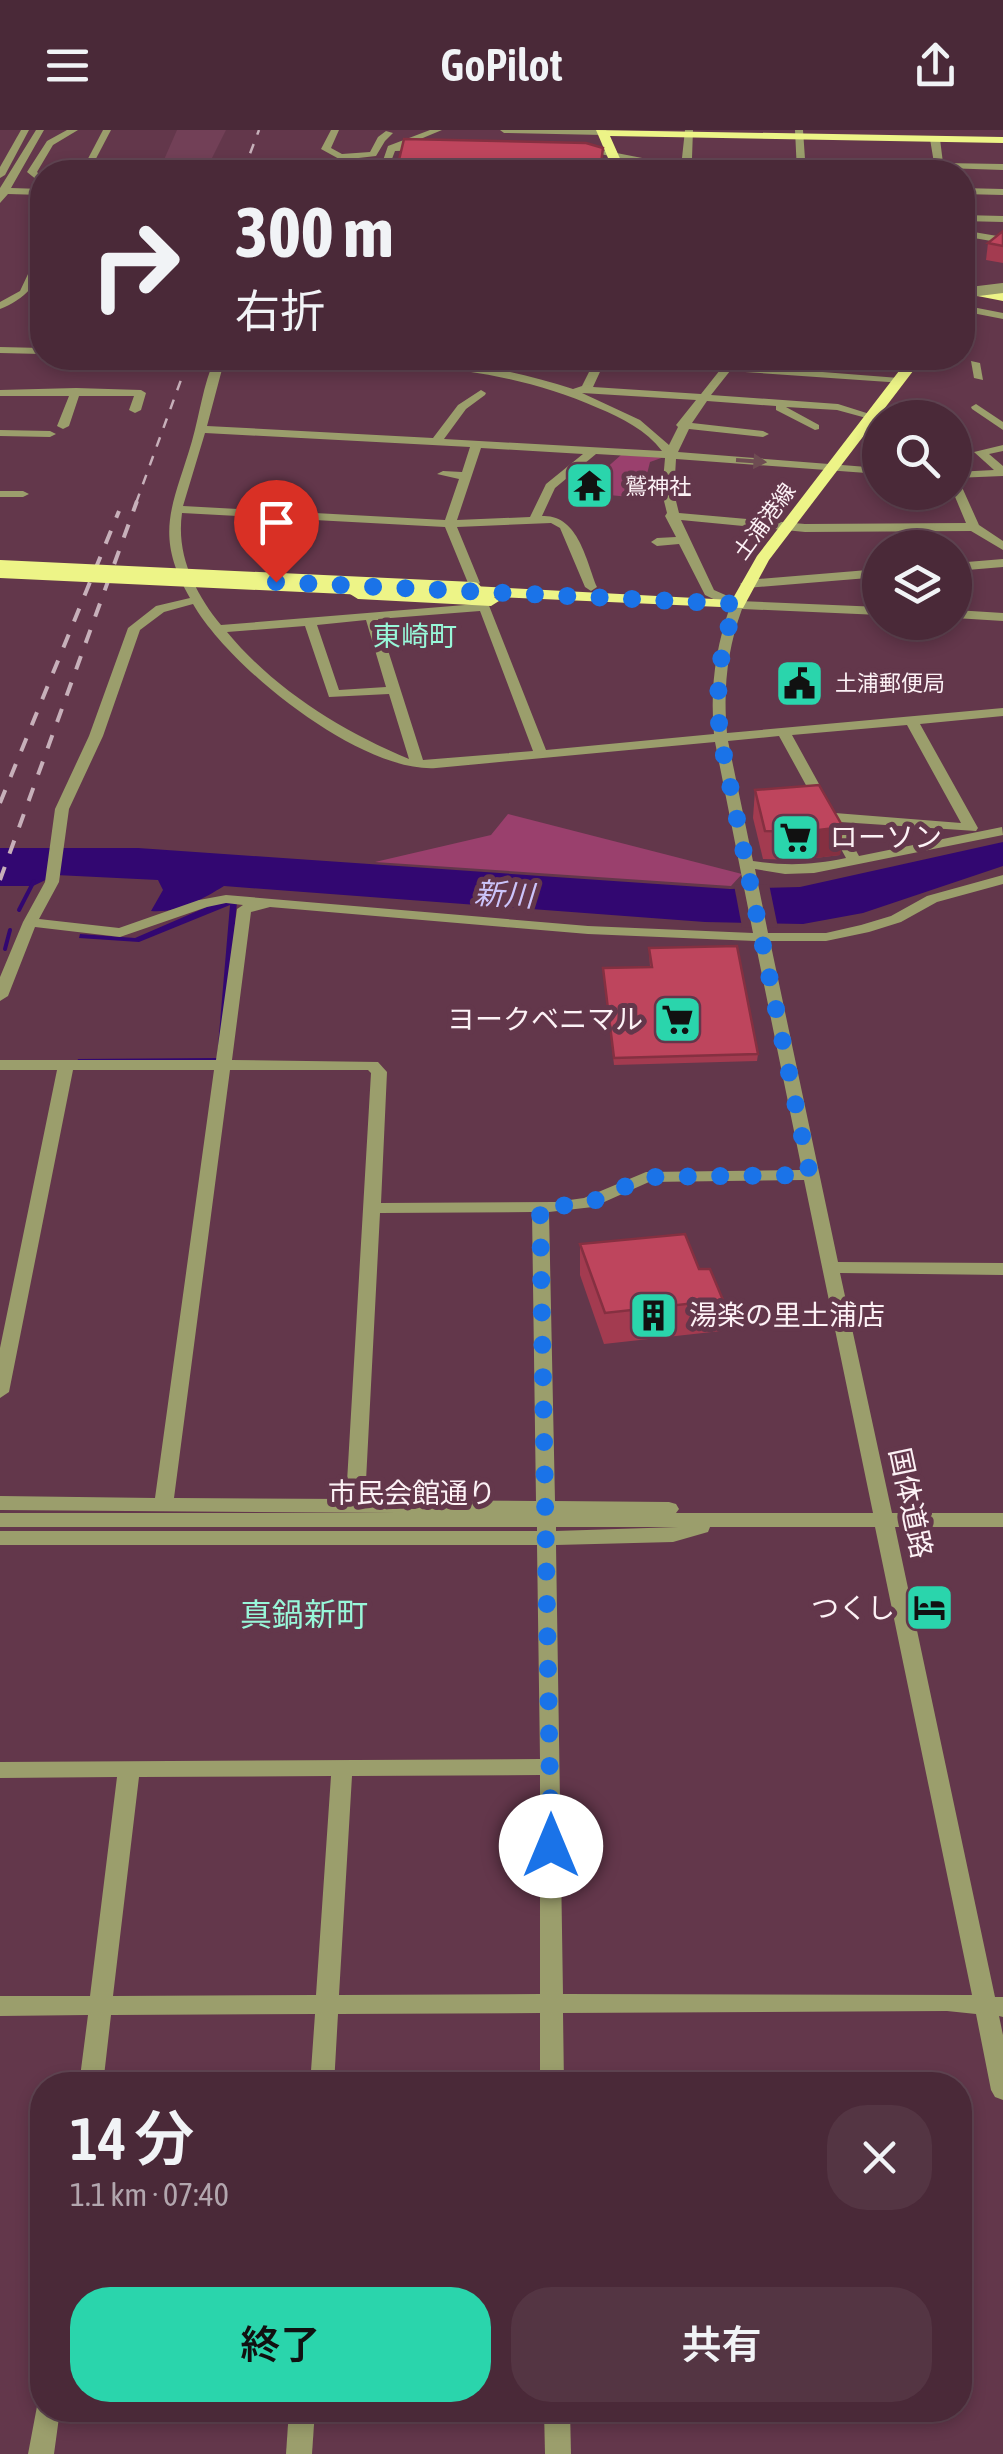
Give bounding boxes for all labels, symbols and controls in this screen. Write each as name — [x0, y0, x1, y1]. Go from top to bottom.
icon: menu — [40, 38, 95, 93]
icon: share — [908, 38, 963, 93]
text: GoPilot — [440, 39, 563, 91]
text: 300 m — [235, 192, 394, 272]
icon: right — [70, 200, 200, 330]
text: 右折 — [235, 285, 325, 337]
map controls — [862, 400, 972, 640]
button: search — [862, 400, 972, 510]
one-way arrow — [735, 453, 767, 469]
temple icon: 鷲神社 — [564, 460, 616, 512]
place label: 鷲神社 — [625, 473, 691, 499]
street label: 土浦港線 — [728, 478, 800, 564]
pin — [234, 480, 319, 583]
icon: arrive — [249, 495, 304, 550]
button: layers — [862, 530, 972, 640]
district label: 東崎町 — [373, 620, 457, 652]
public building icon: 土浦郵便局 — [774, 657, 826, 709]
place label: 土浦郵便局 — [835, 670, 945, 696]
supermarket icon: ローソン — [769, 811, 821, 863]
place label: ローソン — [830, 821, 942, 853]
water label: 新川 — [473, 875, 538, 913]
supermarket icon: ヨークベニマル — [652, 993, 704, 1045]
place label: ヨークベニマル — [447, 1003, 643, 1035]
building icon: 湯楽の里土浦店 — [628, 1289, 680, 1341]
place label: 湯楽の里土浦店 — [689, 1299, 885, 1331]
street label: 国体道路 — [884, 1445, 938, 1561]
street label: 市民会館通り — [328, 1477, 496, 1509]
hotel icon: つくし — [904, 1582, 956, 1634]
place label: つくし — [811, 1592, 895, 1624]
district label: 真鍋新町 — [240, 1596, 368, 1633]
position arrow — [499, 1794, 603, 1898]
text: 14 分 — [70, 2104, 195, 2173]
button: close — [827, 2105, 932, 2210]
text: 1.1 km · 07:40 — [70, 2176, 229, 2213]
button: 終了 — [70, 2287, 491, 2402]
button: 共有 — [511, 2287, 932, 2402]

